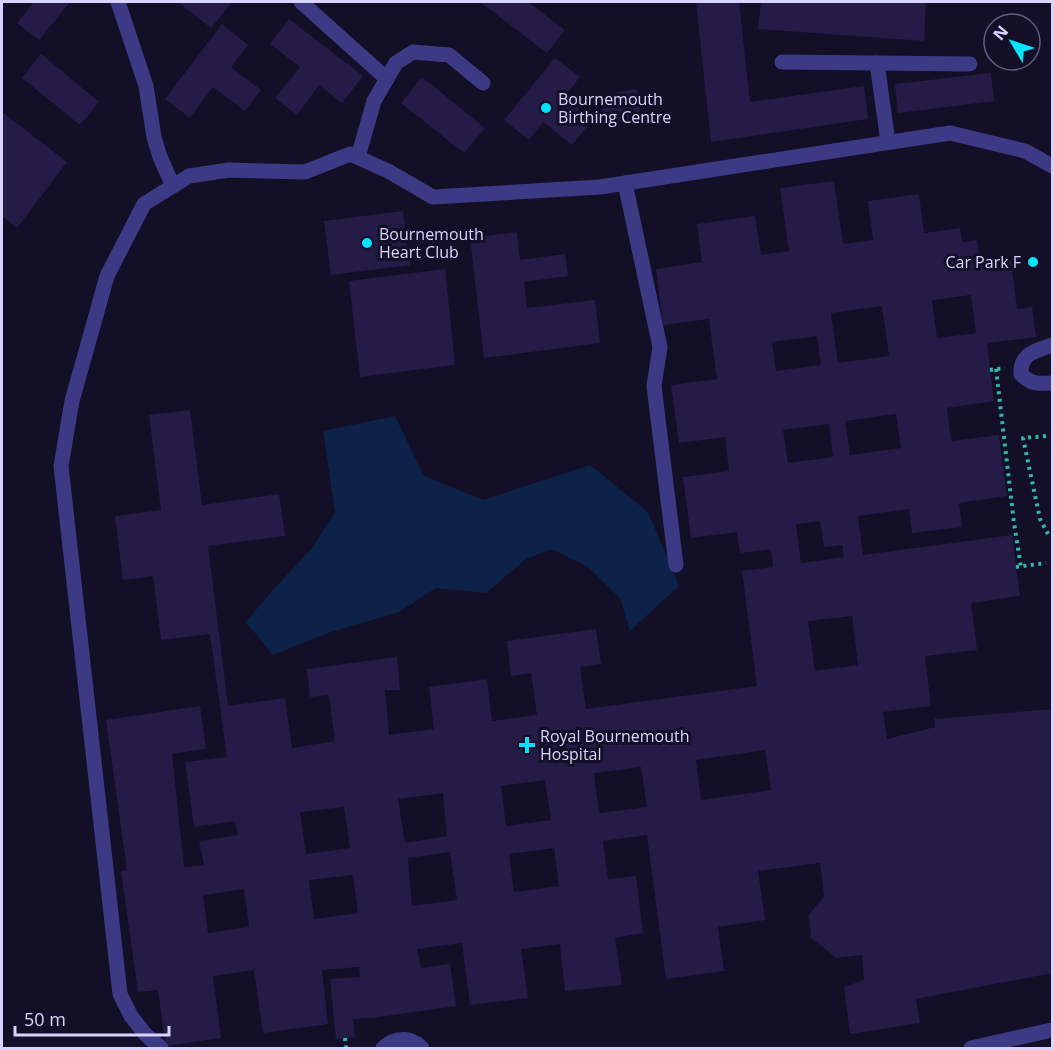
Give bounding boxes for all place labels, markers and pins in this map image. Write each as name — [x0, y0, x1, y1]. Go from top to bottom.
place label: Bournemouth Birthing Centre — [558, 88, 671, 128]
marker: Bournemouth Birthing Centre — [539, 101, 553, 115]
place label: Bournemouth Heart Club — [379, 223, 484, 263]
marker: Bournemouth Heart Club — [360, 236, 374, 250]
place label: Car Park F — [945, 251, 1021, 273]
marker: Car Park F — [1026, 255, 1040, 269]
place label: Royal Bournemouth Hospital — [540, 725, 689, 765]
marker: Royal Bournemouth Hospital — [518, 736, 536, 754]

